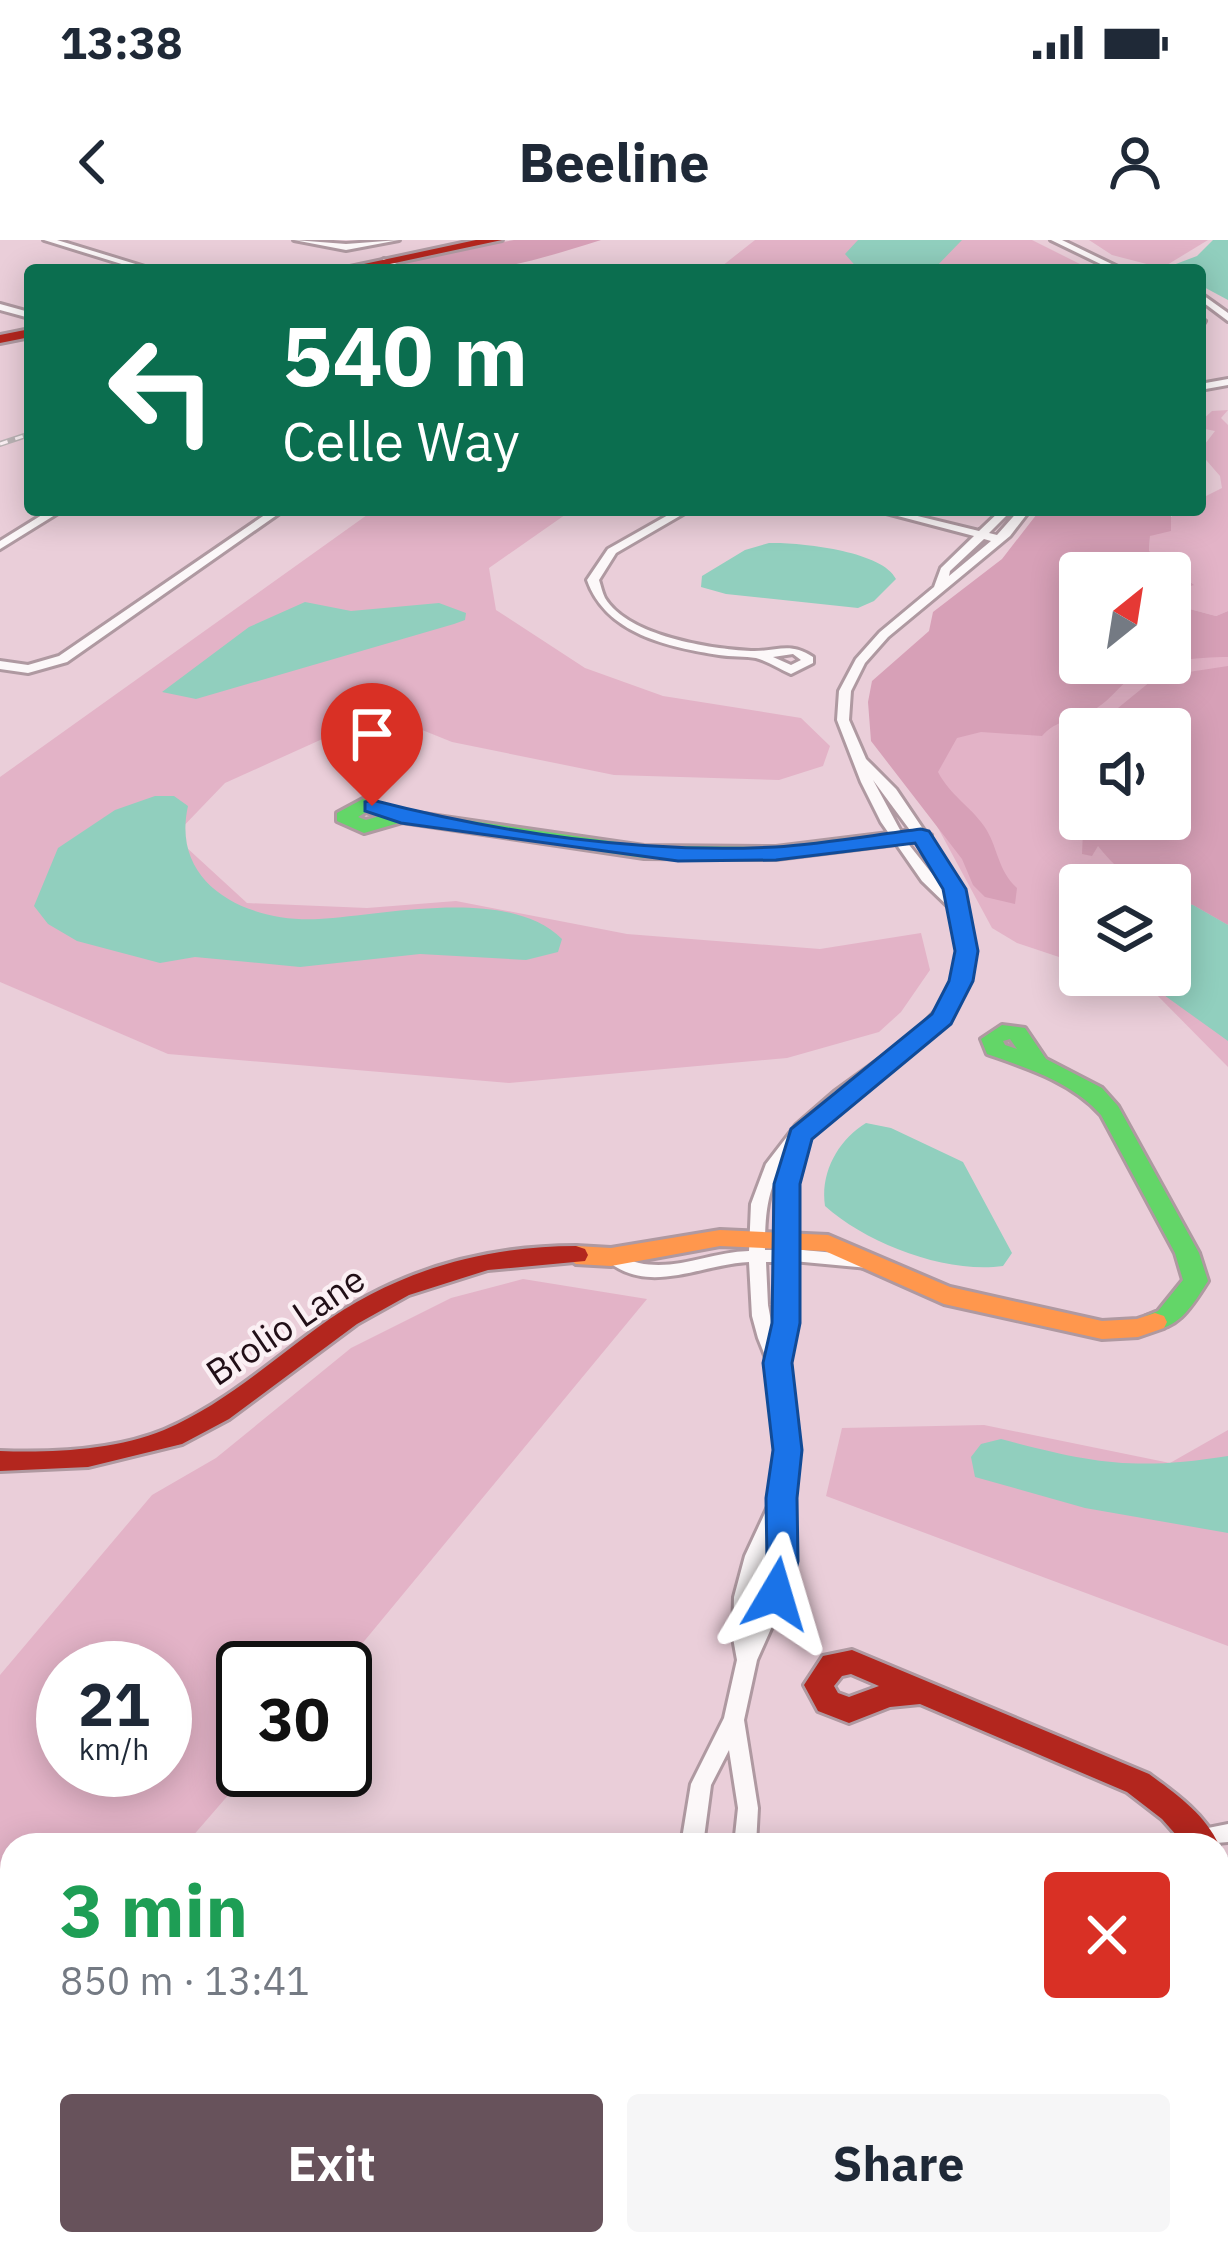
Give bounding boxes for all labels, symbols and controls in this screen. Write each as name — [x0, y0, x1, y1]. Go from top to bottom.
text: 13:38 — [60, 13, 183, 71]
text: Beeline — [518, 127, 710, 197]
icon: back — [60, 129, 126, 195]
icon: person — [1102, 129, 1168, 195]
text: 540 m — [282, 300, 528, 409]
icon: left — [84, 312, 240, 468]
text: Celle Way — [282, 406, 520, 476]
north arrow — [1059, 552, 1191, 684]
map controls — [1059, 552, 1191, 996]
pin — [321, 683, 423, 806]
icon: arrive — [339, 701, 405, 767]
button: sound — [1059, 708, 1191, 840]
button: layers — [1059, 864, 1191, 996]
street label: Brolio Lane — [197, 1255, 373, 1395]
position arrow — [713, 1531, 839, 1657]
speed limit sign: 30 — [216, 1641, 372, 1797]
text: 21 — [78, 1664, 150, 1743]
text: km/h — [79, 1729, 149, 1768]
text: 3 min — [60, 1863, 248, 1957]
button: close — [1044, 1872, 1170, 1998]
text: 850 m · 13:41 — [60, 1955, 310, 2006]
button: Exit — [60, 2094, 603, 2232]
button: Share — [627, 2094, 1170, 2232]

